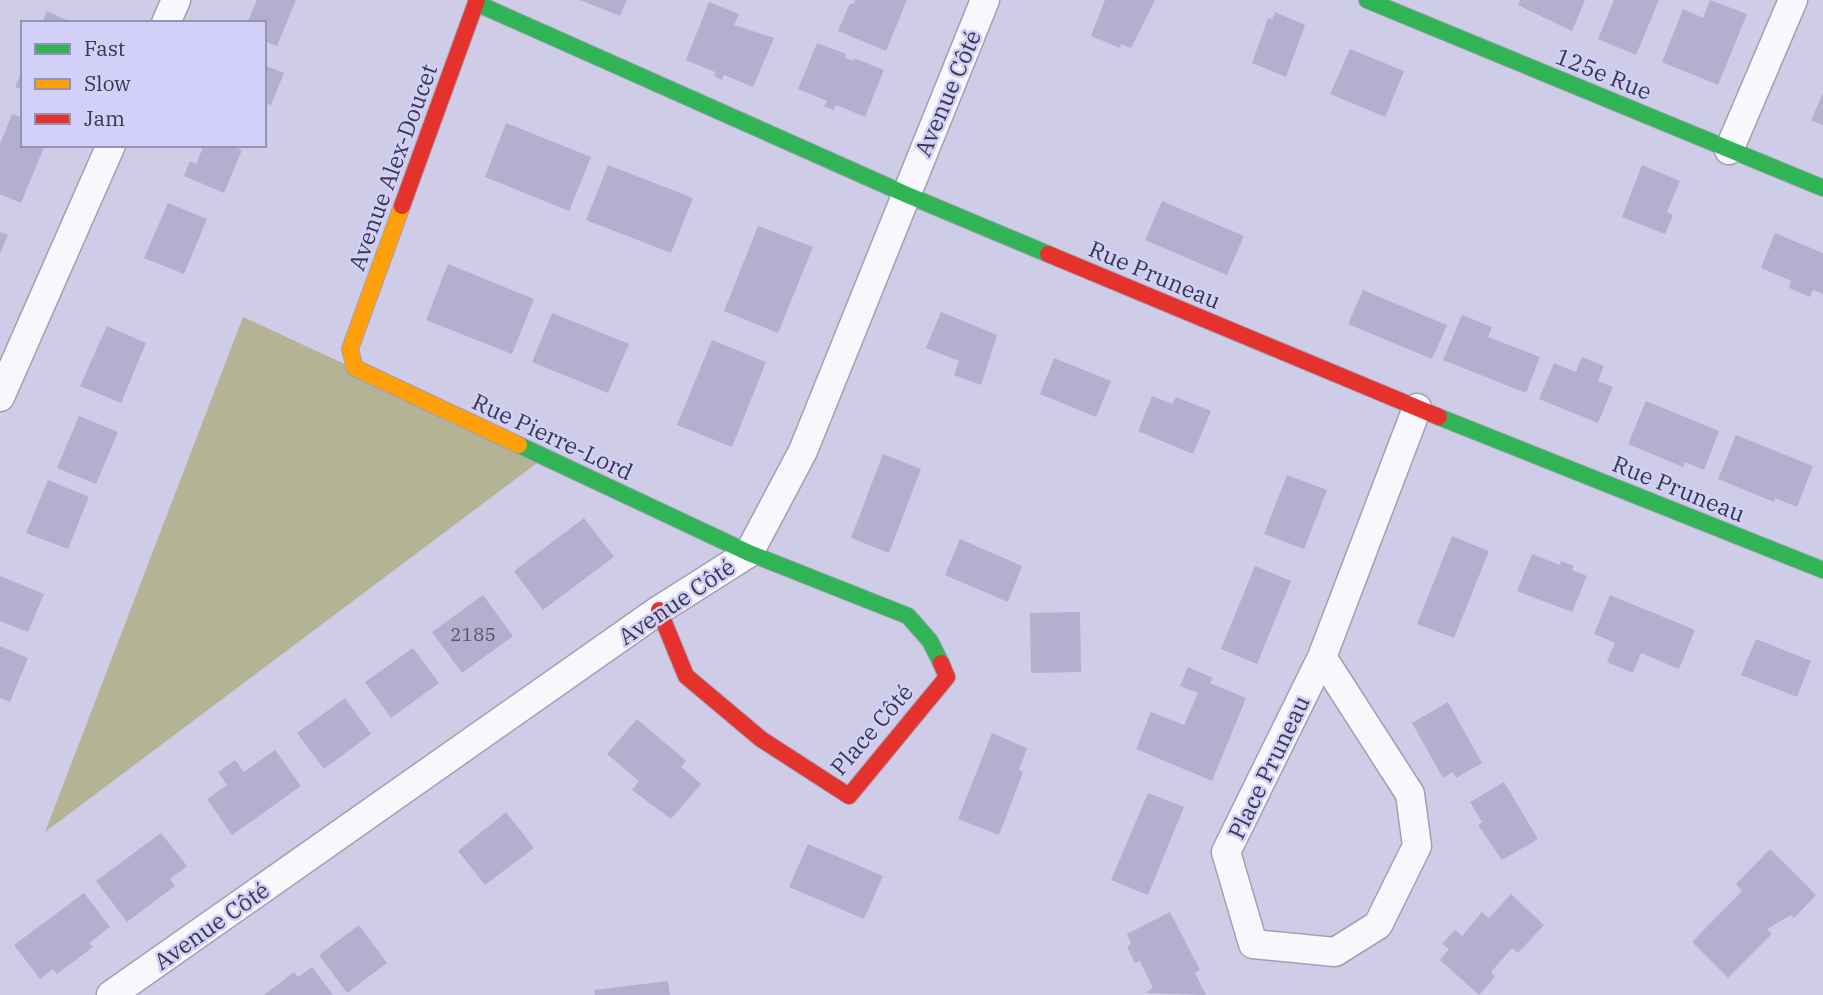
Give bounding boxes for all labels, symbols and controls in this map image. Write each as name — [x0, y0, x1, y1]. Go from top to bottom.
legend — [21, 21, 266, 147]
street label: Avenue Côté — [907, 25, 987, 161]
text: Fast — [84, 34, 125, 62]
street label: 125e Rue — [1552, 40, 1656, 106]
street label: Avenue Alex-Doucet — [341, 60, 443, 274]
text: Slow — [84, 69, 131, 97]
text: Jam — [84, 104, 125, 132]
street label: Rue Pruneau — [1085, 233, 1225, 315]
street label: Rue Pierre-Lord — [468, 386, 638, 486]
street label: Rue Pruneau — [1608, 448, 1750, 528]
street label: Avenue Côté — [612, 551, 740, 651]
house number: 2185 — [450, 622, 496, 646]
street label: Place Côté — [823, 677, 919, 781]
street label: Place Pruneau — [1220, 690, 1316, 844]
street label: Avenue Côté — [147, 874, 275, 976]

